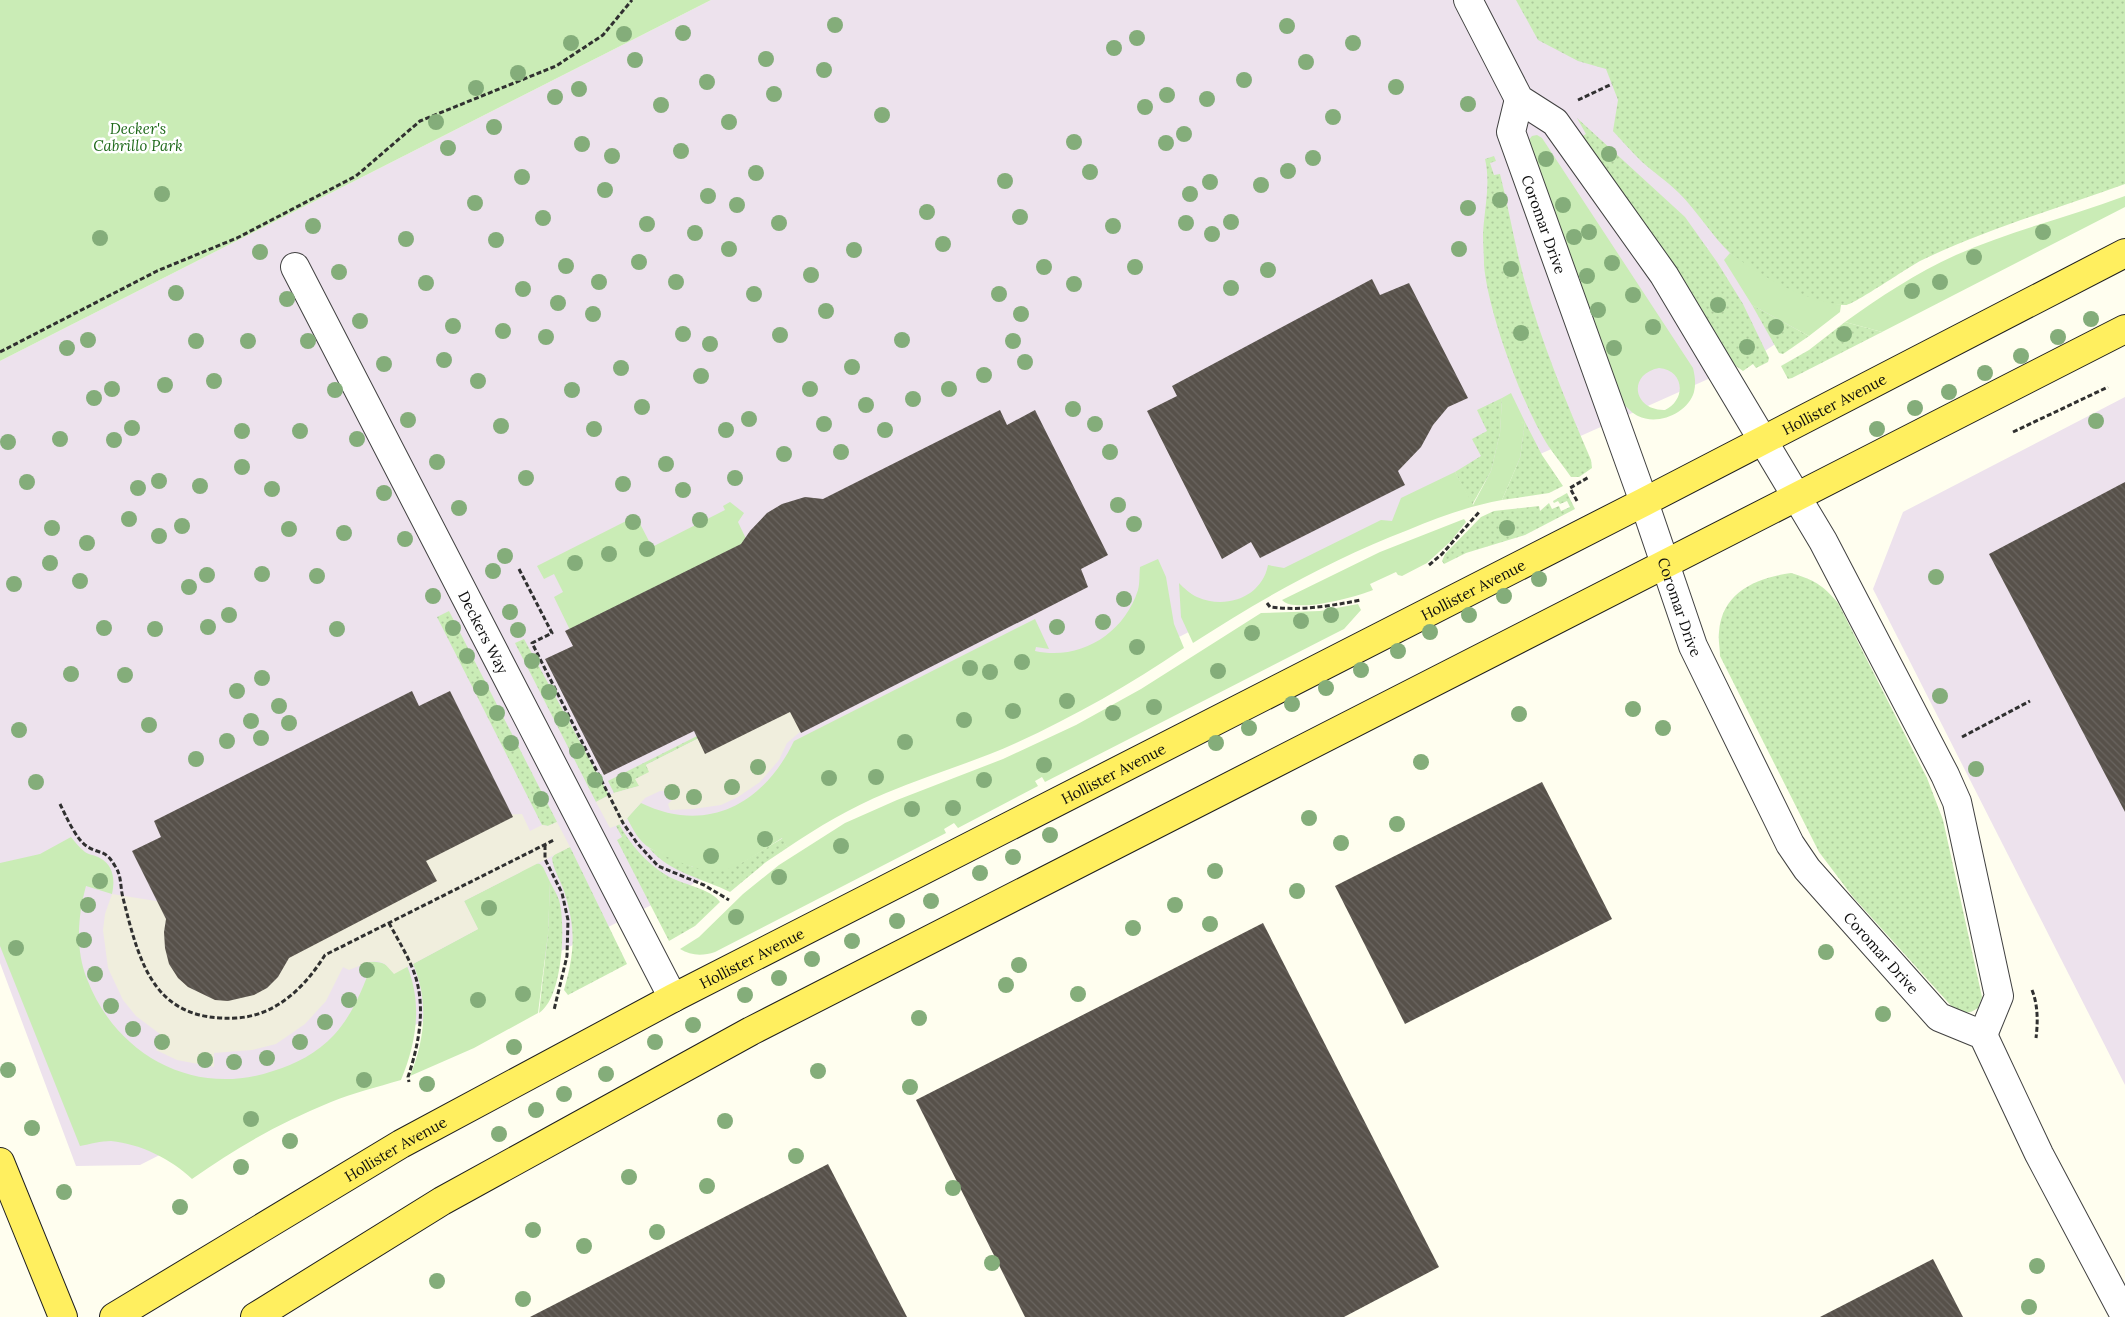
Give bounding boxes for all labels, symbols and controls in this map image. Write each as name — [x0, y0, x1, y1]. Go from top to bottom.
park label: Decker's Cabrillo Park — [93, 119, 183, 155]
street label: Coromar Drive — [1518, 172, 1571, 276]
street label: Hollister Avenue — [1779, 369, 1889, 439]
street label: Hollister Avenue — [1417, 555, 1528, 624]
street label: Coromar Drive — [1654, 555, 1706, 660]
street label: Deckers Way — [455, 587, 513, 677]
street label: Hollister Avenue — [1058, 739, 1169, 808]
street label: Coromar Drive — [1840, 908, 1923, 998]
street label: Hollister Avenue — [696, 923, 807, 992]
street label: Hollister Avenue — [341, 1112, 450, 1185]

